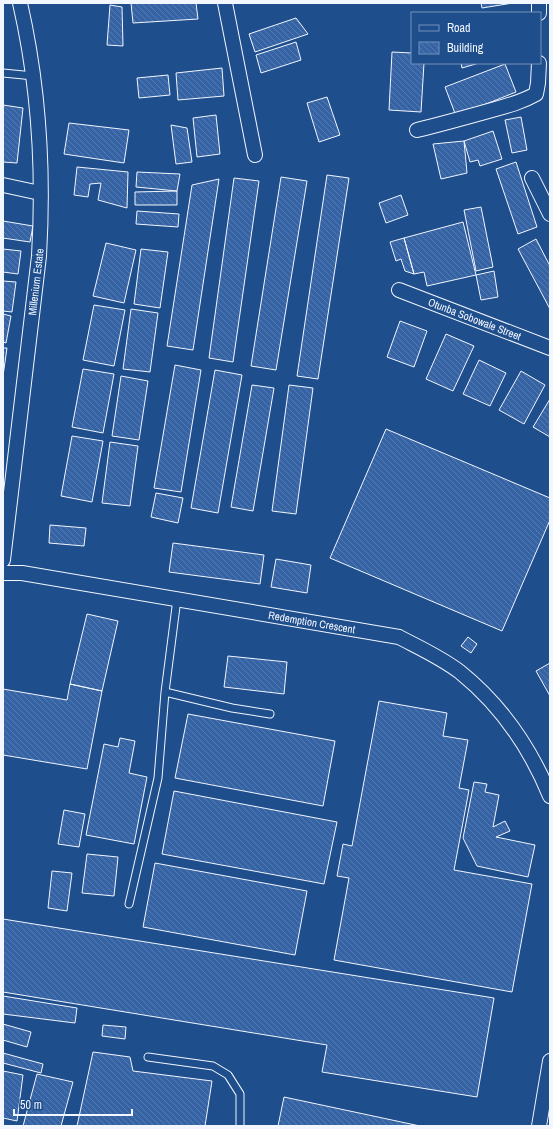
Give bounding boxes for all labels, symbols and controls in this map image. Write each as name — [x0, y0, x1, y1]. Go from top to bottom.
legend — [411, 12, 541, 64]
text: Road — [447, 20, 471, 36]
text: Building — [447, 40, 484, 56]
street label: Millenium Estate — [25, 248, 46, 316]
street label: Otunba Sobowale Street — [426, 295, 524, 343]
street label: Redemption Crescent — [267, 608, 357, 637]
scale bar — [14, 1091, 132, 1117]
text: 50 m — [20, 1097, 42, 1113]

